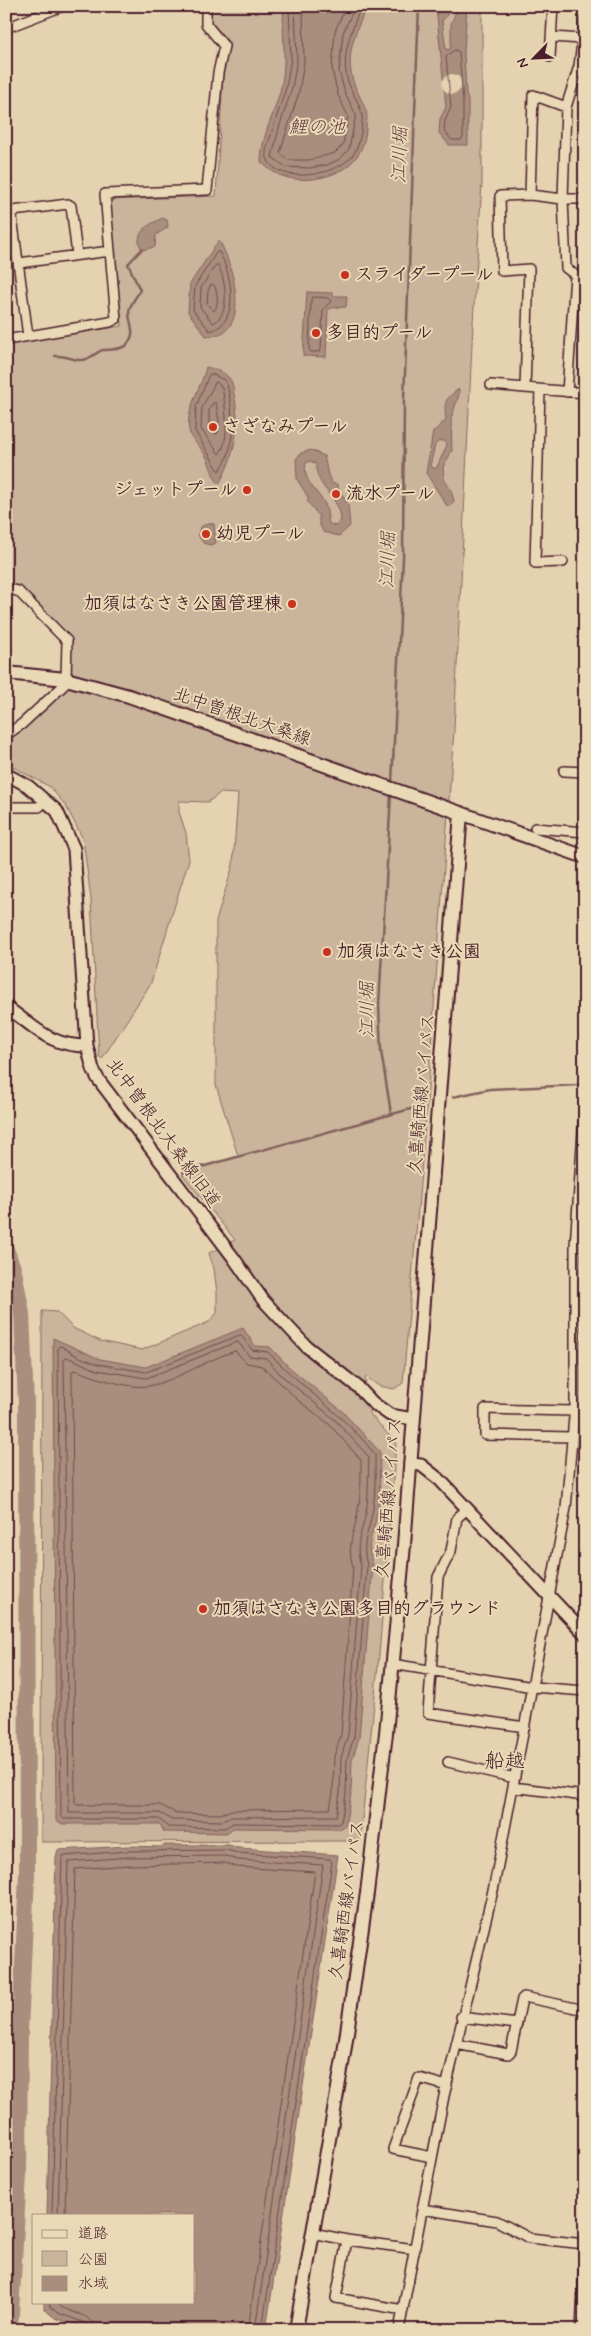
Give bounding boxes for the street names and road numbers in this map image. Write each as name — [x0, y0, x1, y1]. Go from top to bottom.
street label: 北中曽根北大桑線 — [170, 682, 314, 752]
street label: 久喜騎西線バイパス — [403, 1012, 441, 1176]
street label: 北中曽根北大桑線旧道 — [100, 1053, 226, 1213]
street label: 久喜騎西線バイパス — [370, 1416, 408, 1580]
street label: 久喜騎西線バイパス — [324, 1818, 370, 1982]

